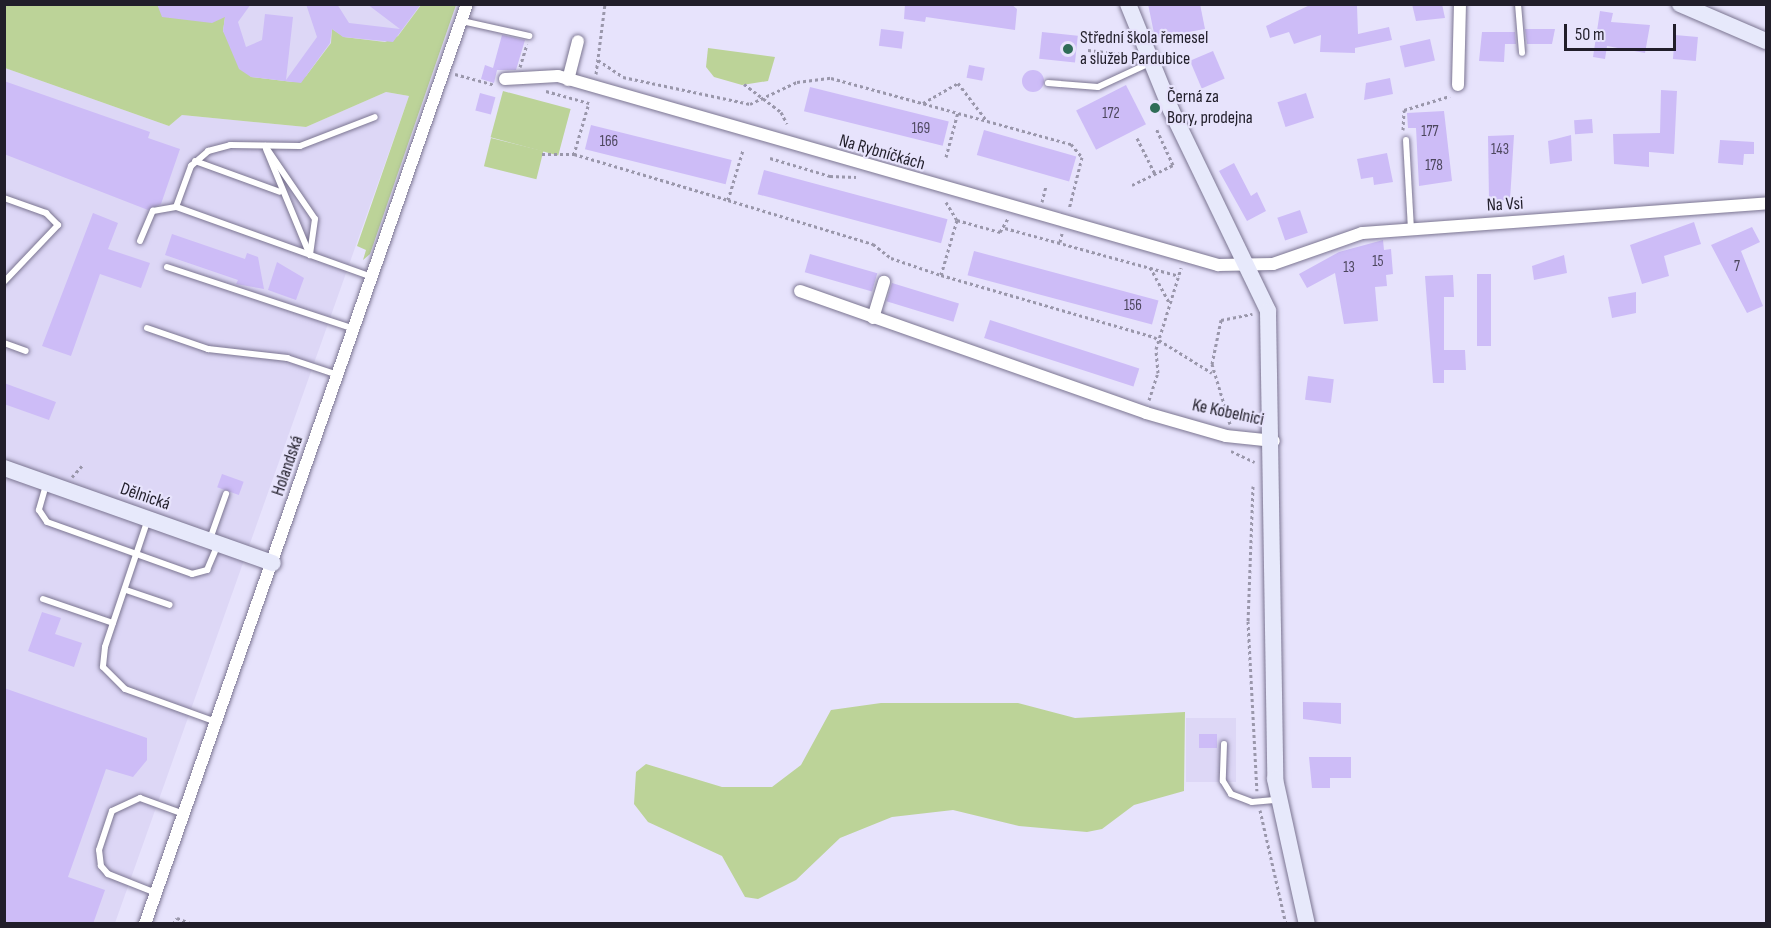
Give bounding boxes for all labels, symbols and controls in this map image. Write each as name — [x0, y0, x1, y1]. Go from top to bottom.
scale bar — [1567, 12, 1680, 50]
text: 50 m — [1575, 24, 1605, 45]
place label: Střední škola řemesel a služeb Pardubice — [1080, 28, 1208, 70]
marker: Střední škola řemesel a služeb Pardubice — [1061, 42, 1075, 56]
place label: Černá za Bory, prodejna — [1167, 87, 1253, 130]
marker: Černá za Bory, prodejna — [1148, 101, 1162, 115]
house number: 172 — [1102, 105, 1120, 123]
house number: 169 — [912, 120, 930, 138]
house number: 177 — [1421, 123, 1439, 141]
street label: Na Rybníčkách — [837, 130, 927, 176]
house number: 166 — [600, 133, 618, 151]
house number: 143 — [1491, 141, 1509, 159]
house number: 178 — [1425, 157, 1443, 175]
street label: Na Vsi — [1486, 193, 1524, 217]
house number: 15 — [1372, 253, 1384, 271]
house number: 7 — [1734, 258, 1740, 276]
house number: 13 — [1343, 259, 1355, 277]
house number: 156 — [1124, 297, 1142, 315]
street label: Ke Kobelnici — [1190, 395, 1266, 431]
street label: Holandská — [268, 433, 308, 499]
street label: Dělnická — [117, 478, 173, 516]

